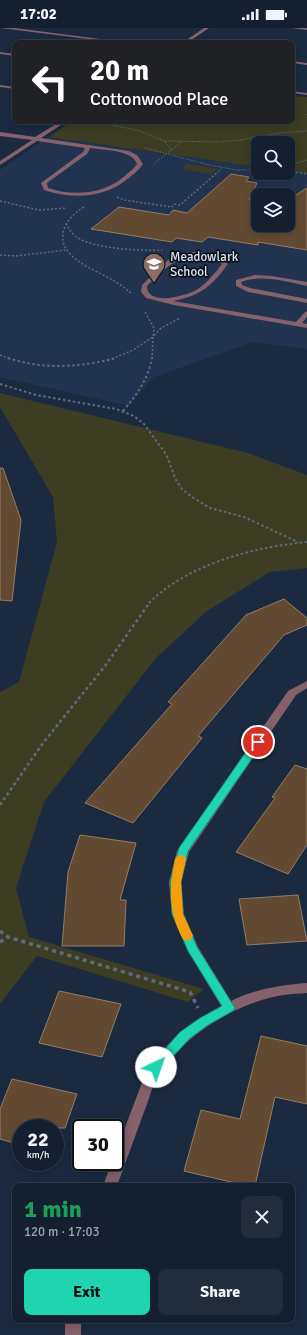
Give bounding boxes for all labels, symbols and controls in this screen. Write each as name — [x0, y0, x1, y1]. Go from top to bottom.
text: 17:02 — [20, 5, 57, 23]
text: 20 m — [90, 54, 149, 88]
icon: left — [24, 56, 76, 108]
text: Cottonwood Place — [90, 88, 228, 110]
map controls — [251, 136, 295, 232]
button: search — [251, 136, 295, 180]
button: layers — [251, 188, 295, 232]
place label: Meadowlark School — [170, 249, 239, 280]
school or university icon: Meadowlark School — [141, 251, 167, 284]
pin — [241, 725, 275, 759]
icon: arrive — [247, 731, 269, 753]
position arrow — [135, 1046, 177, 1088]
speed limit sign: 30 — [72, 1119, 124, 1171]
text: 22 — [27, 1127, 49, 1152]
text: km/h — [27, 1149, 49, 1161]
text: 1 min — [24, 1194, 82, 1224]
button: close — [241, 1196, 283, 1238]
text: 120 m · 17:03 — [24, 1224, 100, 1240]
button: Exit — [24, 1269, 150, 1315]
button: Share — [158, 1269, 283, 1315]

